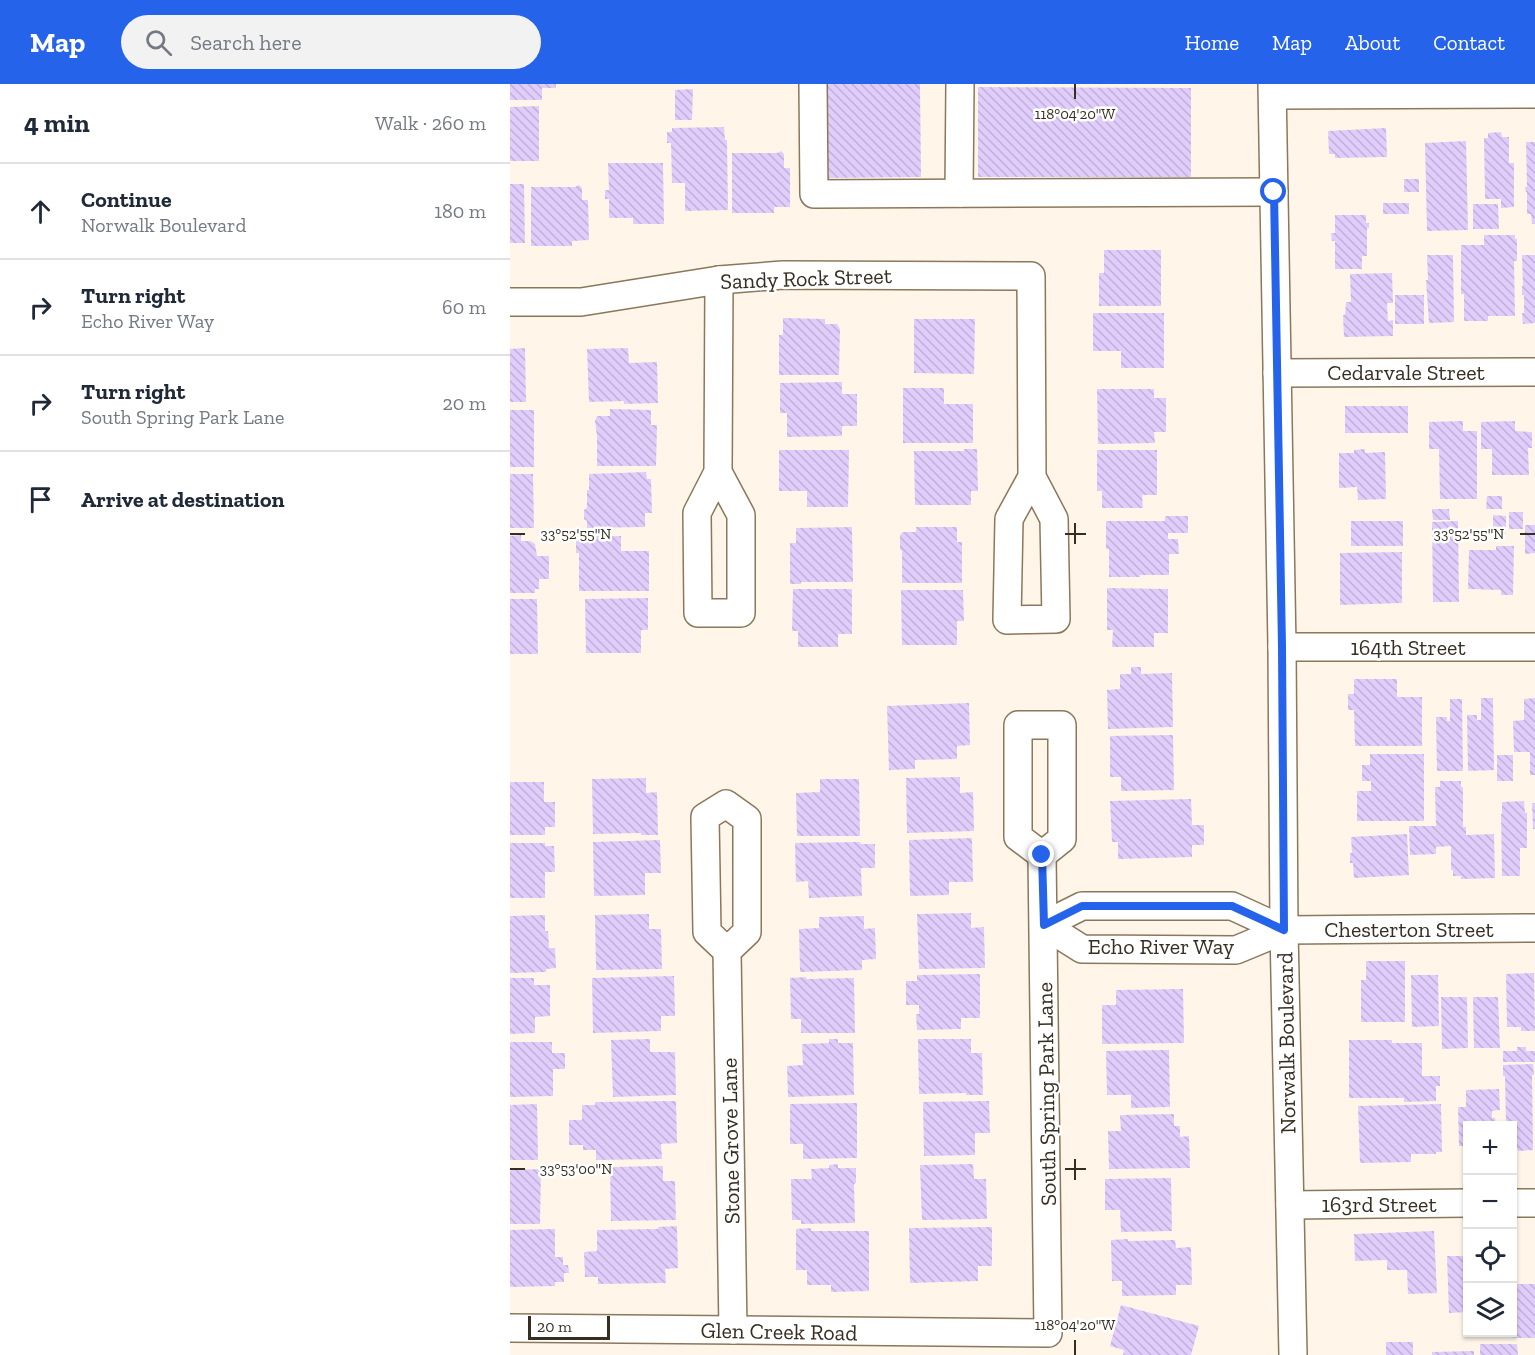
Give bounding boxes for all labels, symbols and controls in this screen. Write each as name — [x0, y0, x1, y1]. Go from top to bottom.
search box — [121, 15, 541, 69]
text: Map — [30, 26, 85, 59]
icon: search — [142, 26, 175, 59]
text: Search here — [190, 29, 302, 56]
text: Home — [1185, 30, 1239, 55]
text: Map — [1272, 30, 1312, 55]
text: About — [1345, 30, 1400, 55]
text: Contact — [1433, 30, 1505, 55]
text: 118°04'20"W — [1035, 105, 1115, 123]
text: 4 min — [24, 107, 90, 139]
text: Walk · 260 m — [375, 111, 486, 135]
route start — [1260, 178, 1286, 204]
text: Continue — [81, 186, 172, 213]
icon: ahead — [24, 195, 57, 228]
text: 180 m — [434, 199, 486, 223]
text: Norwalk Boulevard — [81, 213, 246, 237]
street label: Sandy Rock Street — [720, 262, 893, 295]
text: Turn right — [81, 282, 185, 309]
icon: right — [24, 291, 57, 324]
text: 60 m — [442, 295, 486, 319]
text: Echo River Way — [81, 309, 214, 333]
street label: Cedarvale Street — [1327, 359, 1486, 386]
text: Turn right — [81, 378, 185, 405]
icon: right — [24, 387, 57, 420]
text: 20 m — [442, 391, 486, 415]
text: South Spring Park Lane — [81, 405, 284, 429]
icon: arrive — [24, 483, 57, 516]
text: Arrive at destination — [81, 486, 284, 513]
text: 33°52'55"N — [541, 525, 611, 543]
text: 33°52'55"N — [1434, 525, 1504, 543]
street label: 164th Street — [1350, 634, 1466, 661]
route end — [1028, 841, 1054, 867]
street label: Chesterton Street — [1324, 916, 1494, 943]
street label: Echo River Way — [1088, 933, 1235, 960]
street label: Norwalk Boulevard — [1271, 952, 1302, 1134]
street label: South Spring Park Lane — [1031, 982, 1062, 1206]
street label: Stone Grove Lane — [716, 1058, 745, 1224]
map controls — [1463, 1121, 1517, 1337]
button: + — [1463, 1121, 1517, 1175]
text: 33°53'00"N — [540, 1160, 612, 1178]
button: − — [1463, 1175, 1517, 1229]
street label: 163rd Street — [1321, 1191, 1437, 1218]
button: locate — [1463, 1229, 1517, 1283]
button: layers — [1463, 1283, 1517, 1337]
scale bar — [528, 1313, 610, 1340]
text: 118°04'20"W — [1035, 1316, 1115, 1334]
text: 20 m — [537, 1317, 572, 1336]
street label: Glen Creek Road — [700, 1317, 858, 1346]

